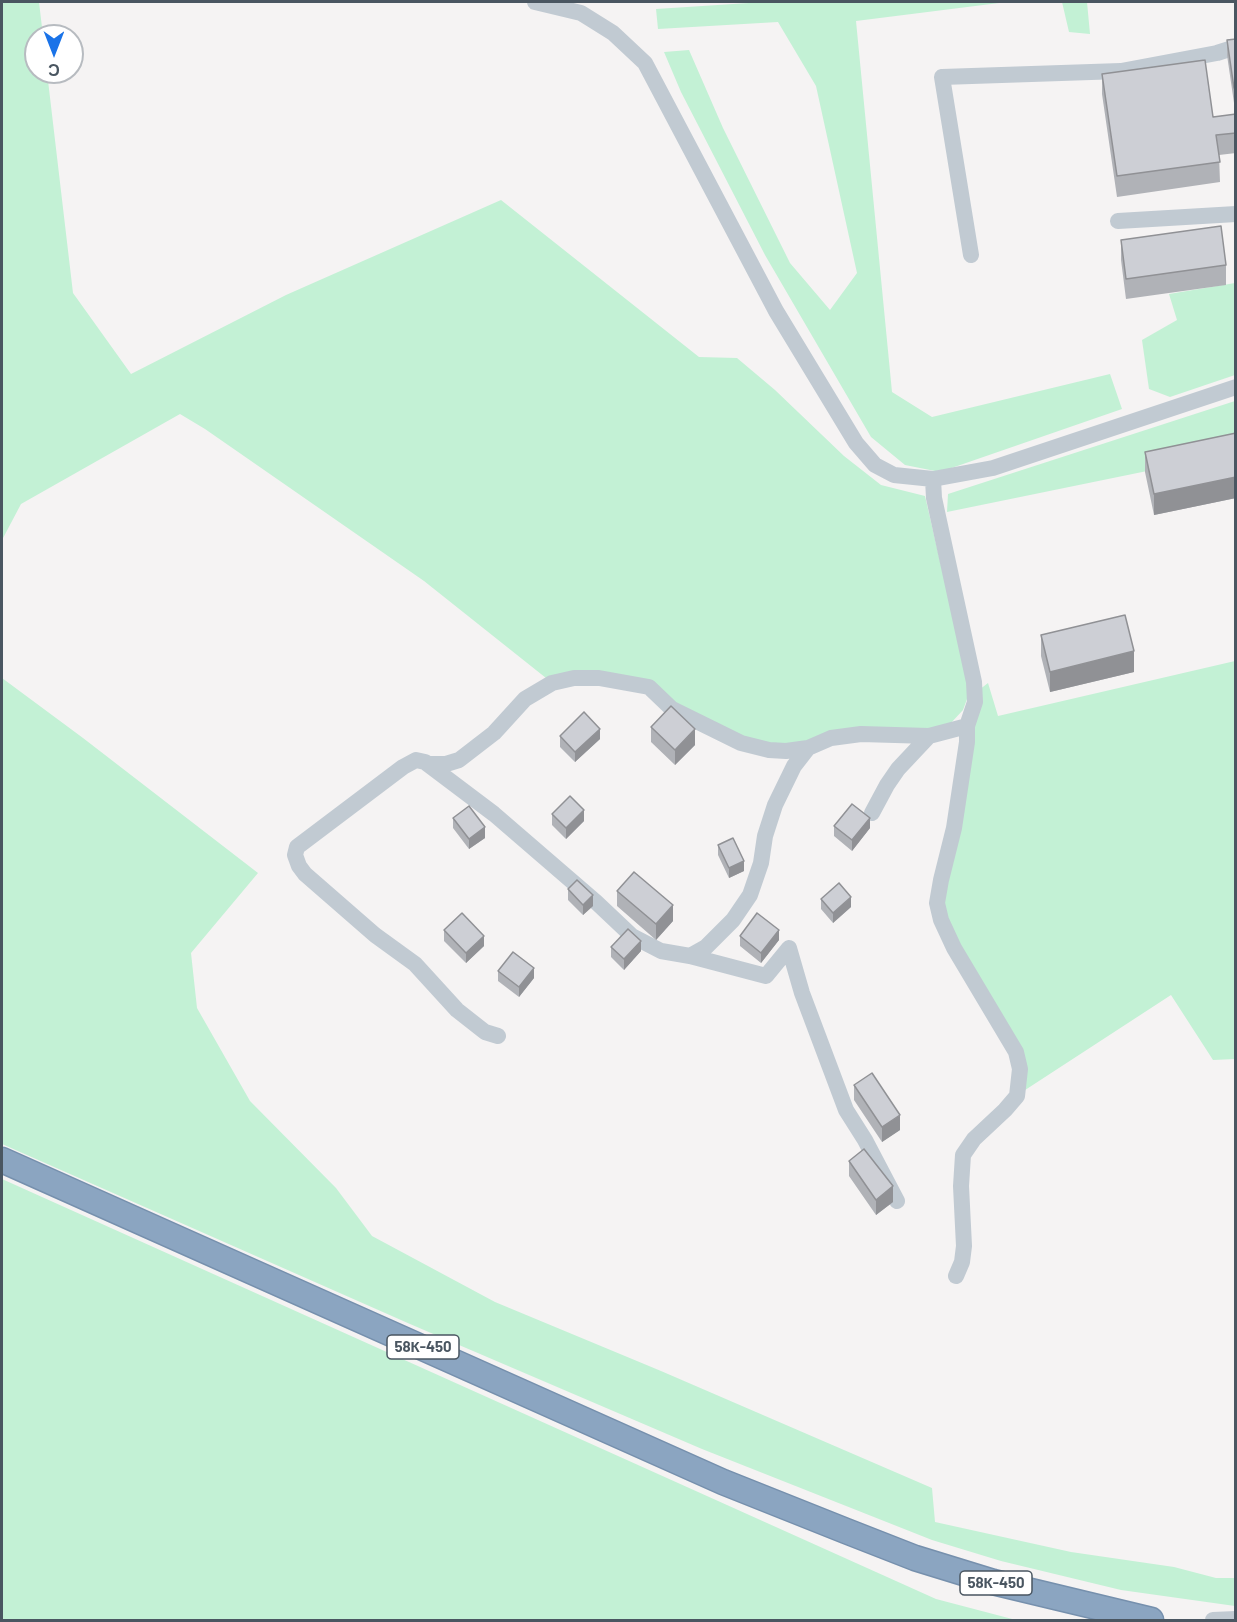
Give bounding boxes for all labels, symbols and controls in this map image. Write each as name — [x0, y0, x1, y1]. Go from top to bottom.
north arrow — [24, 24, 84, 84]
text: С — [48, 61, 60, 80]
road number: 58К-450 — [387, 1335, 459, 1359]
road number: 58К-450 — [960, 1571, 1032, 1595]

